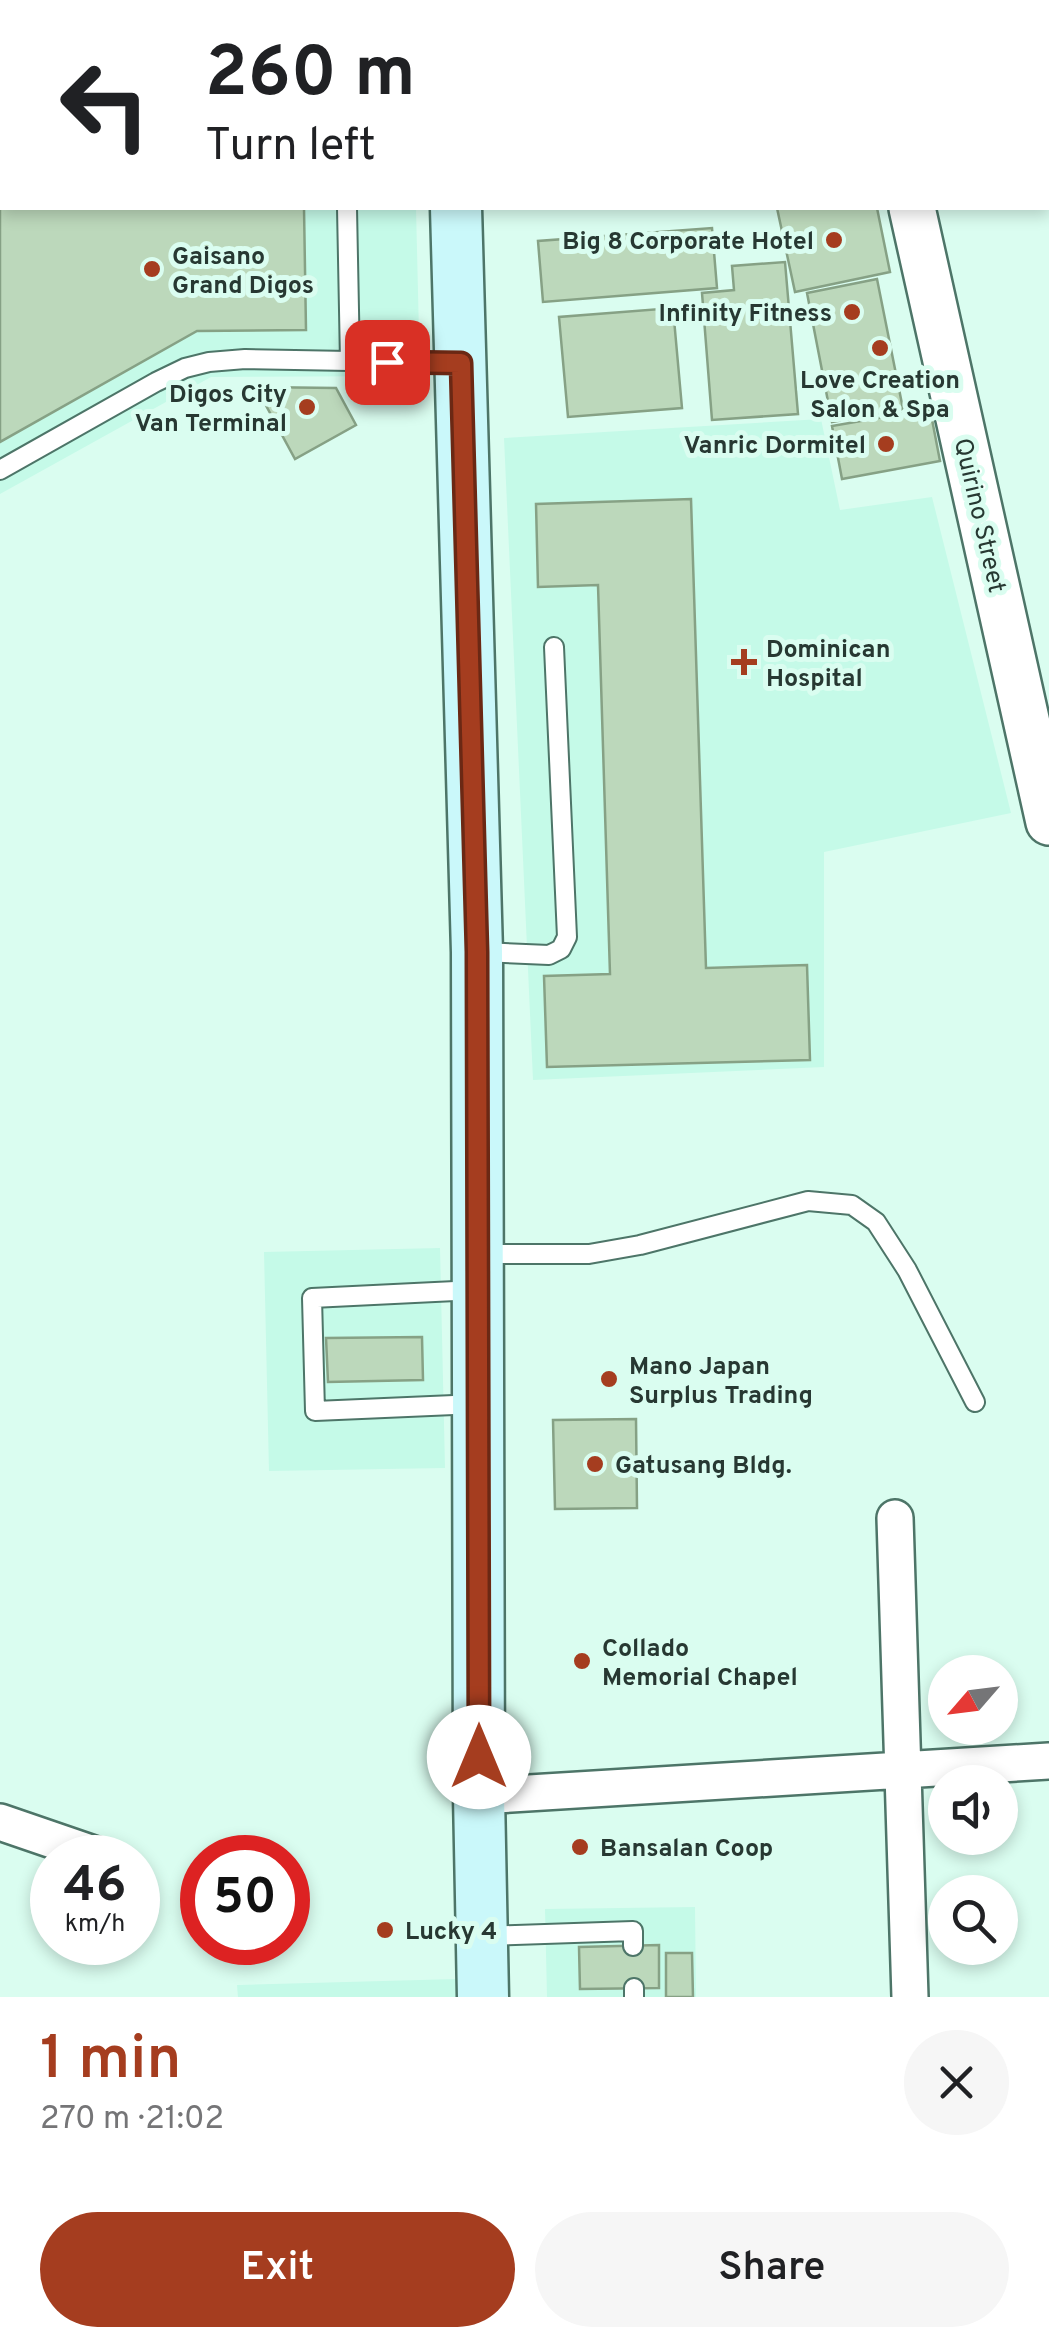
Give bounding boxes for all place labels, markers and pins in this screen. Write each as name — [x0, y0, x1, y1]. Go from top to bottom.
place label: Big 8 Corporate Hotel — [562, 227, 814, 259]
marker: Big 8 Corporate Hotel — [823, 229, 845, 251]
place label: Gaisano Grand Digos — [172, 242, 314, 303]
marker: Gaisano Grand Digos — [141, 258, 163, 280]
place label: Infinity Fitness — [659, 299, 832, 331]
marker: Infinity Fitness — [841, 301, 863, 323]
pin — [345, 320, 430, 405]
marker: Love Creation Salon & Spa — [869, 337, 891, 359]
place label: Love Creation Salon & Spa — [800, 366, 960, 427]
place label: Digos City Van Terminal — [135, 380, 287, 441]
marker: Digos City Van Terminal — [296, 396, 318, 418]
place label: Vanric Dormitel — [683, 431, 866, 463]
marker: Vanric Dormitel — [875, 433, 897, 455]
place label: Dominican Hospital — [766, 635, 890, 696]
marker: Dominican Hospital — [731, 649, 757, 675]
place label: Mano Japan Surplus Trading — [629, 1352, 813, 1413]
marker: Mano Japan Surplus Trading — [598, 1368, 620, 1390]
place label: Gatusang Bldg. — [615, 1451, 792, 1483]
marker: Gatusang Bldg. — [584, 1453, 606, 1475]
place label: Collado Memorial Chapel — [602, 1634, 798, 1695]
marker: Collado Memorial Chapel — [571, 1650, 593, 1672]
place label: Bansalan Coop — [600, 1834, 773, 1866]
marker: Bansalan Coop — [569, 1836, 591, 1858]
place label: Lucky 4 — [405, 1917, 497, 1949]
marker: Lucky 4 — [374, 1919, 396, 1941]

